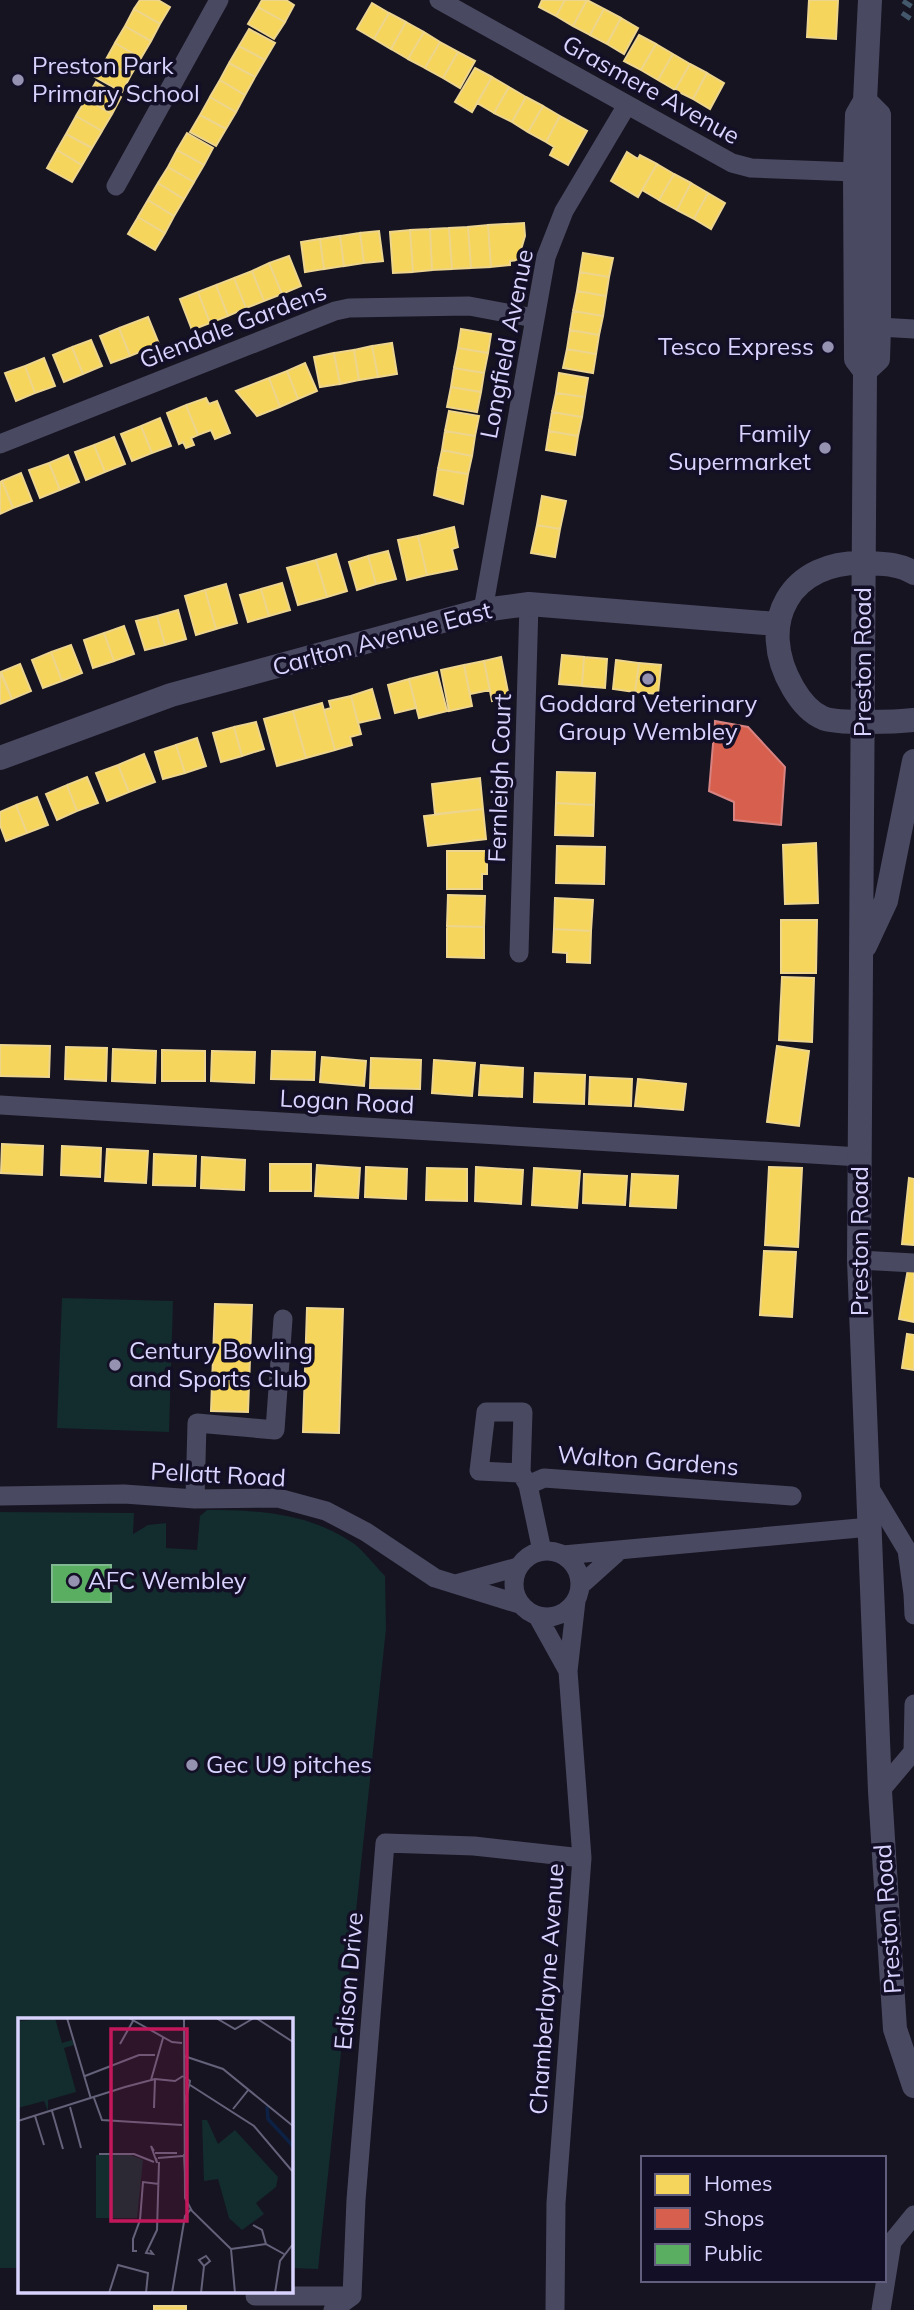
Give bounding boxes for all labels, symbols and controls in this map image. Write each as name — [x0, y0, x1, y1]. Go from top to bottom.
street label: Grasmere Avenue — [558, 28, 745, 150]
place label: Preston Park Primary School — [32, 50, 200, 108]
marker: Preston Park Primary School — [10, 72, 26, 88]
street label: Longfield Avenue — [473, 247, 539, 441]
street label: Glendale Gardens — [135, 276, 331, 375]
place label: Tesco Express — [658, 331, 814, 361]
marker: Tesco Express — [820, 339, 836, 355]
place label: Family Supermarket — [668, 418, 811, 476]
marker: Family Supermarket — [817, 440, 833, 456]
street label: Preston Road — [847, 587, 877, 737]
street label: Carlton Avenue East — [269, 594, 495, 682]
marker: Goddard Veterinary Group Wembley — [640, 671, 656, 687]
place label: Goddard Veterinary Group Wembley — [539, 688, 757, 746]
street label: Fernleigh Court — [481, 693, 517, 863]
street label: Logan Road — [279, 1082, 415, 1120]
street label: Preston Road — [844, 1166, 874, 1316]
place label: Century Bowling and Sports Club — [129, 1335, 313, 1393]
marker: Century Bowling and Sports Club — [107, 1357, 123, 1373]
street label: Walton Gardens — [556, 1439, 740, 1481]
street label: Pellatt Road — [150, 1455, 287, 1493]
place label: AFC Wembley — [88, 1565, 247, 1595]
marker: AFC Wembley — [66, 1573, 82, 1589]
place label: Gec U9 pitches — [206, 1749, 372, 1779]
marker: Gec U9 pitches — [184, 1757, 200, 1773]
street label: Preston Road — [867, 1843, 907, 1995]
street label: Chamberlayne Avenue — [522, 1862, 570, 2116]
street label: Edison Drive — [327, 1911, 369, 2051]
inset map — [18, 2018, 292, 2292]
legend — [641, 2156, 886, 2282]
text: Homes — [704, 2170, 772, 2196]
text: Shops — [704, 2205, 764, 2231]
text: Public — [704, 2240, 763, 2266]

